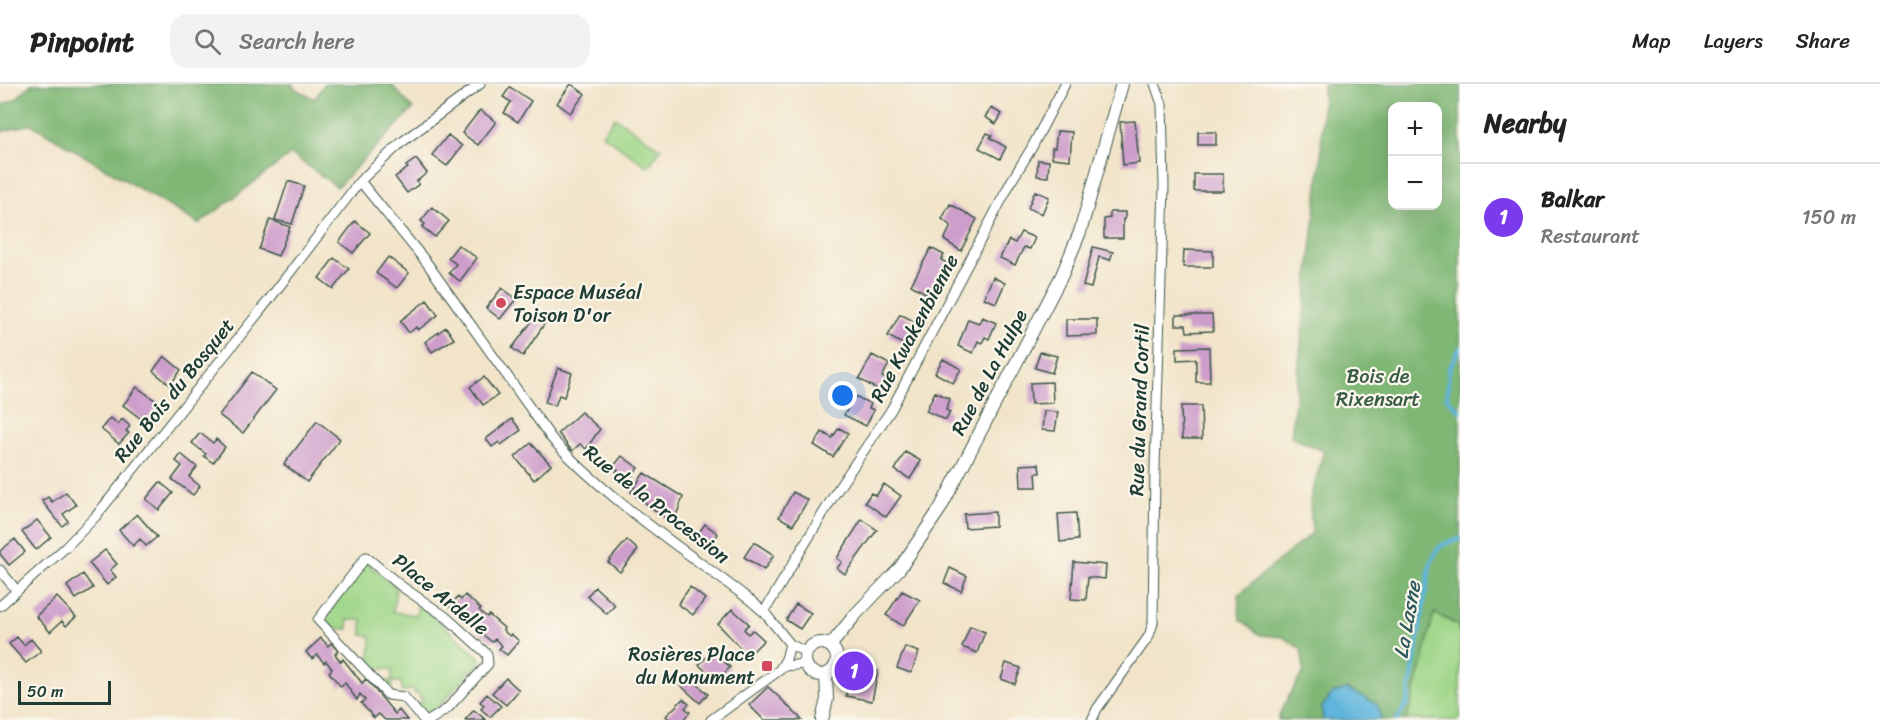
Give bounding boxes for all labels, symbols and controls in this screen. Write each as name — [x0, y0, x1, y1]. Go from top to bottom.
search box — [170, 14, 590, 68]
text: Pinpoint — [30, 17, 134, 66]
text: Search here — [239, 22, 355, 61]
text: Map — [1632, 22, 1671, 60]
text: Layers — [1704, 22, 1763, 60]
text: Share — [1796, 22, 1850, 60]
icon: search — [191, 25, 224, 58]
text: Nearby — [1484, 100, 1566, 146]
map controls — [1388, 102, 1442, 210]
button: + — [1388, 102, 1442, 156]
button: − — [1388, 156, 1442, 210]
text: Balkar — [1541, 180, 1604, 219]
text: 1 — [1499, 200, 1508, 235]
text: 150 m — [1802, 200, 1856, 235]
text: Restaurant — [1541, 219, 1640, 254]
street label: Rue Kwakenbienne — [860, 248, 968, 409]
place label: Espace Muséal Toison D'or — [513, 275, 643, 333]
marker: Espace Muséal Toison D'or — [494, 296, 508, 310]
street label: Rue de La Hulpe — [941, 302, 1038, 442]
street label: Rue Bois du Bosquet — [105, 310, 244, 470]
street label: Rue du Grand Cortil — [1119, 322, 1160, 497]
park label: Bois de Rixensart — [1336, 359, 1420, 417]
your location — [828, 381, 857, 410]
street label: Rue de la Procession — [576, 436, 738, 573]
street label: Place Ardelle — [384, 544, 497, 645]
water label: La Lasne — [1382, 577, 1433, 661]
place label: Rosières Place du Monument — [628, 637, 755, 695]
pin: 1 — [834, 648, 874, 694]
marker: Rosières Place du Monument — [760, 659, 774, 673]
text: 50 m — [27, 677, 63, 706]
scale bar — [18, 678, 111, 706]

